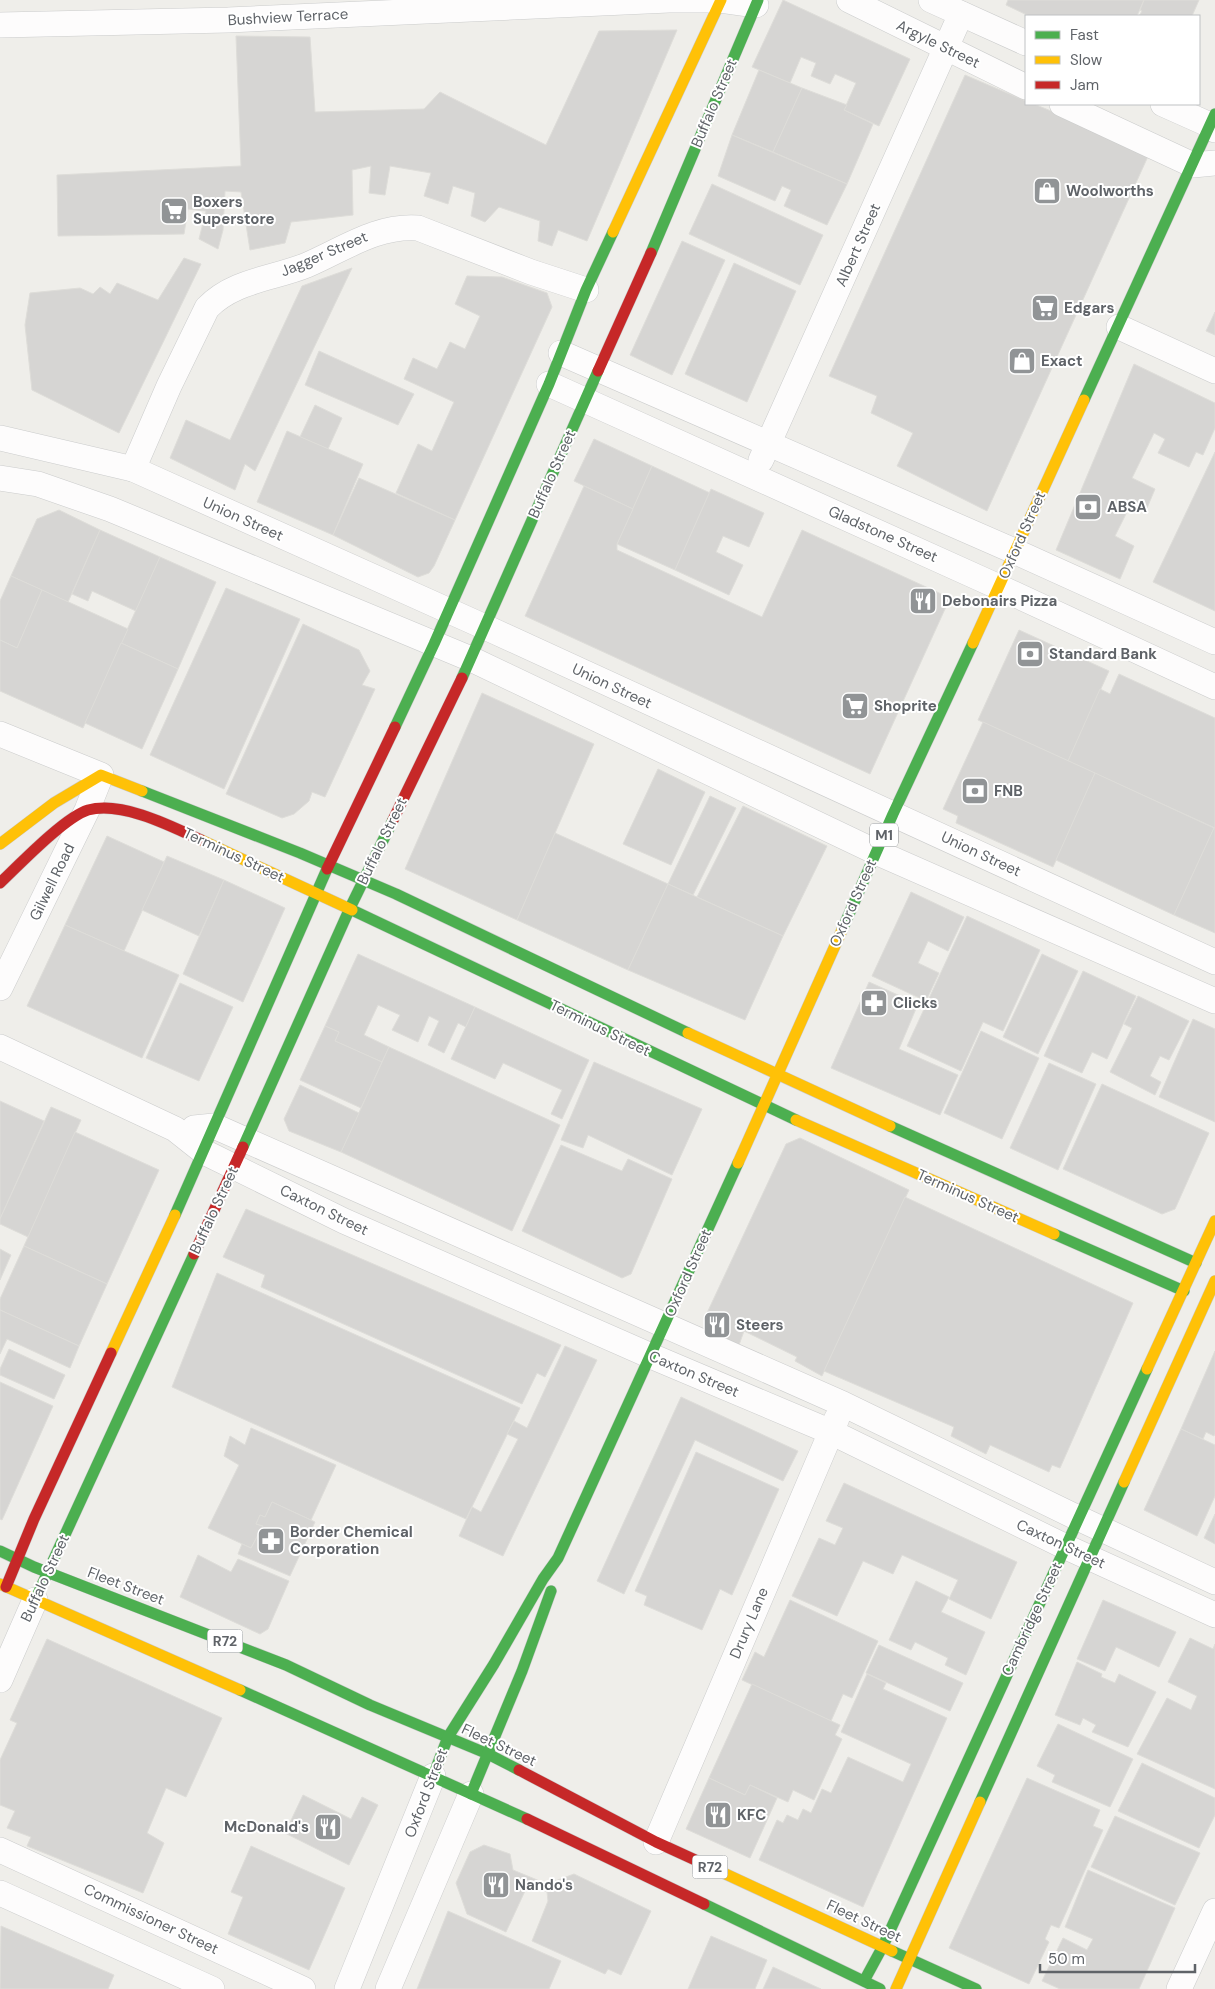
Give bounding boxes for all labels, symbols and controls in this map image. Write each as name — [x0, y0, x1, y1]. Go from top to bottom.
street label: Bushview Terrace — [227, 4, 349, 30]
street label: Argyle Street — [893, 15, 983, 73]
legend — [1025, 15, 1200, 105]
text: Fast — [1070, 25, 1099, 45]
text: Slow — [1070, 50, 1103, 70]
street label: Buffalo Street — [686, 56, 742, 150]
text: Jam — [1070, 75, 1099, 95]
shop icon: Woolworths — [1032, 176, 1062, 206]
place label: Woolworths — [1066, 181, 1154, 201]
place label: Boxers Superstore — [193, 192, 275, 229]
supermarket icon: Boxers Superstore — [159, 196, 189, 226]
street label: Albert Street — [831, 200, 885, 290]
street label: Jagger Street — [277, 227, 371, 281]
supermarket icon: Edgars — [1030, 293, 1060, 323]
place label: Edgars — [1064, 298, 1114, 318]
shop icon: Exact — [1007, 346, 1037, 376]
place label: Exact — [1041, 351, 1082, 371]
street label: Buffalo Street — [524, 427, 580, 521]
street label: Oxford Street — [994, 488, 1050, 582]
street label: Union Street — [200, 492, 286, 546]
bank icon: ABSA — [1073, 492, 1103, 522]
place label: ABSA — [1107, 497, 1147, 517]
street label: Gladstone Street — [825, 501, 941, 567]
restaurant icon: Debonairs Pizza — [908, 586, 938, 616]
place label: Debonairs Pizza — [942, 591, 1057, 611]
bank icon: Standard Bank — [1015, 639, 1045, 669]
place label: Standard Bank — [1049, 644, 1157, 664]
street label: Union Street — [569, 659, 655, 713]
supermarket icon: Shoprite — [840, 691, 870, 721]
place label: Shoprite — [874, 696, 937, 716]
bank icon: FNB — [960, 776, 990, 806]
place label: FNB — [994, 781, 1023, 801]
street label: Buffalo Street — [352, 794, 412, 888]
street label: Terminus Street — [180, 823, 288, 887]
road number: M1 — [870, 824, 898, 846]
street label: Union Street — [938, 827, 1024, 881]
street label: Gilwell Road — [25, 840, 79, 924]
street label: Oxford Street — [825, 856, 881, 950]
pharmacy icon: Clicks — [859, 988, 889, 1018]
place label: Clicks — [893, 993, 938, 1013]
street label: Terminus Street — [546, 995, 654, 1061]
street label: Buffalo Street — [185, 1163, 243, 1257]
street label: Terminus Street — [914, 1165, 1022, 1227]
street label: Caxton Street — [276, 1180, 372, 1240]
street label: Oxford Street — [660, 1226, 716, 1320]
restaurant icon: Steers — [702, 1310, 732, 1340]
place label: Steers — [736, 1315, 784, 1335]
street label: Caxton Street — [646, 1346, 742, 1402]
street label: Caxton Street — [1013, 1515, 1109, 1573]
place label: Border Chemical Corporation — [290, 1522, 413, 1559]
pharmacy icon: Border Chemical Corporation — [256, 1526, 286, 1556]
street label: Buffalo Street — [16, 1531, 74, 1625]
street label: Cambridge Street — [997, 1559, 1067, 1679]
street label: Fleet Street — [85, 1562, 167, 1610]
street label: Drury Lane — [725, 1584, 773, 1662]
road number: R72 — [208, 1630, 242, 1652]
street label: Fleet Street — [458, 1719, 540, 1771]
street label: Oxford Street — [400, 1745, 452, 1840]
restaurant icon: KFC — [703, 1800, 733, 1830]
place label: KFC — [737, 1805, 766, 1825]
restaurant icon: McDonald's — [313, 1812, 343, 1842]
place label: McDonald's — [224, 1817, 309, 1837]
road number: R72 — [692, 1855, 728, 1878]
restaurant icon: Nando's — [481, 1870, 511, 1900]
place label: Nando's — [515, 1875, 573, 1895]
street label: Commissioner Street — [80, 1879, 222, 1959]
street label: Fleet Street — [823, 1895, 905, 1947]
scale bar — [1040, 1942, 1195, 1974]
text: 50 m — [1048, 1949, 1085, 1969]

